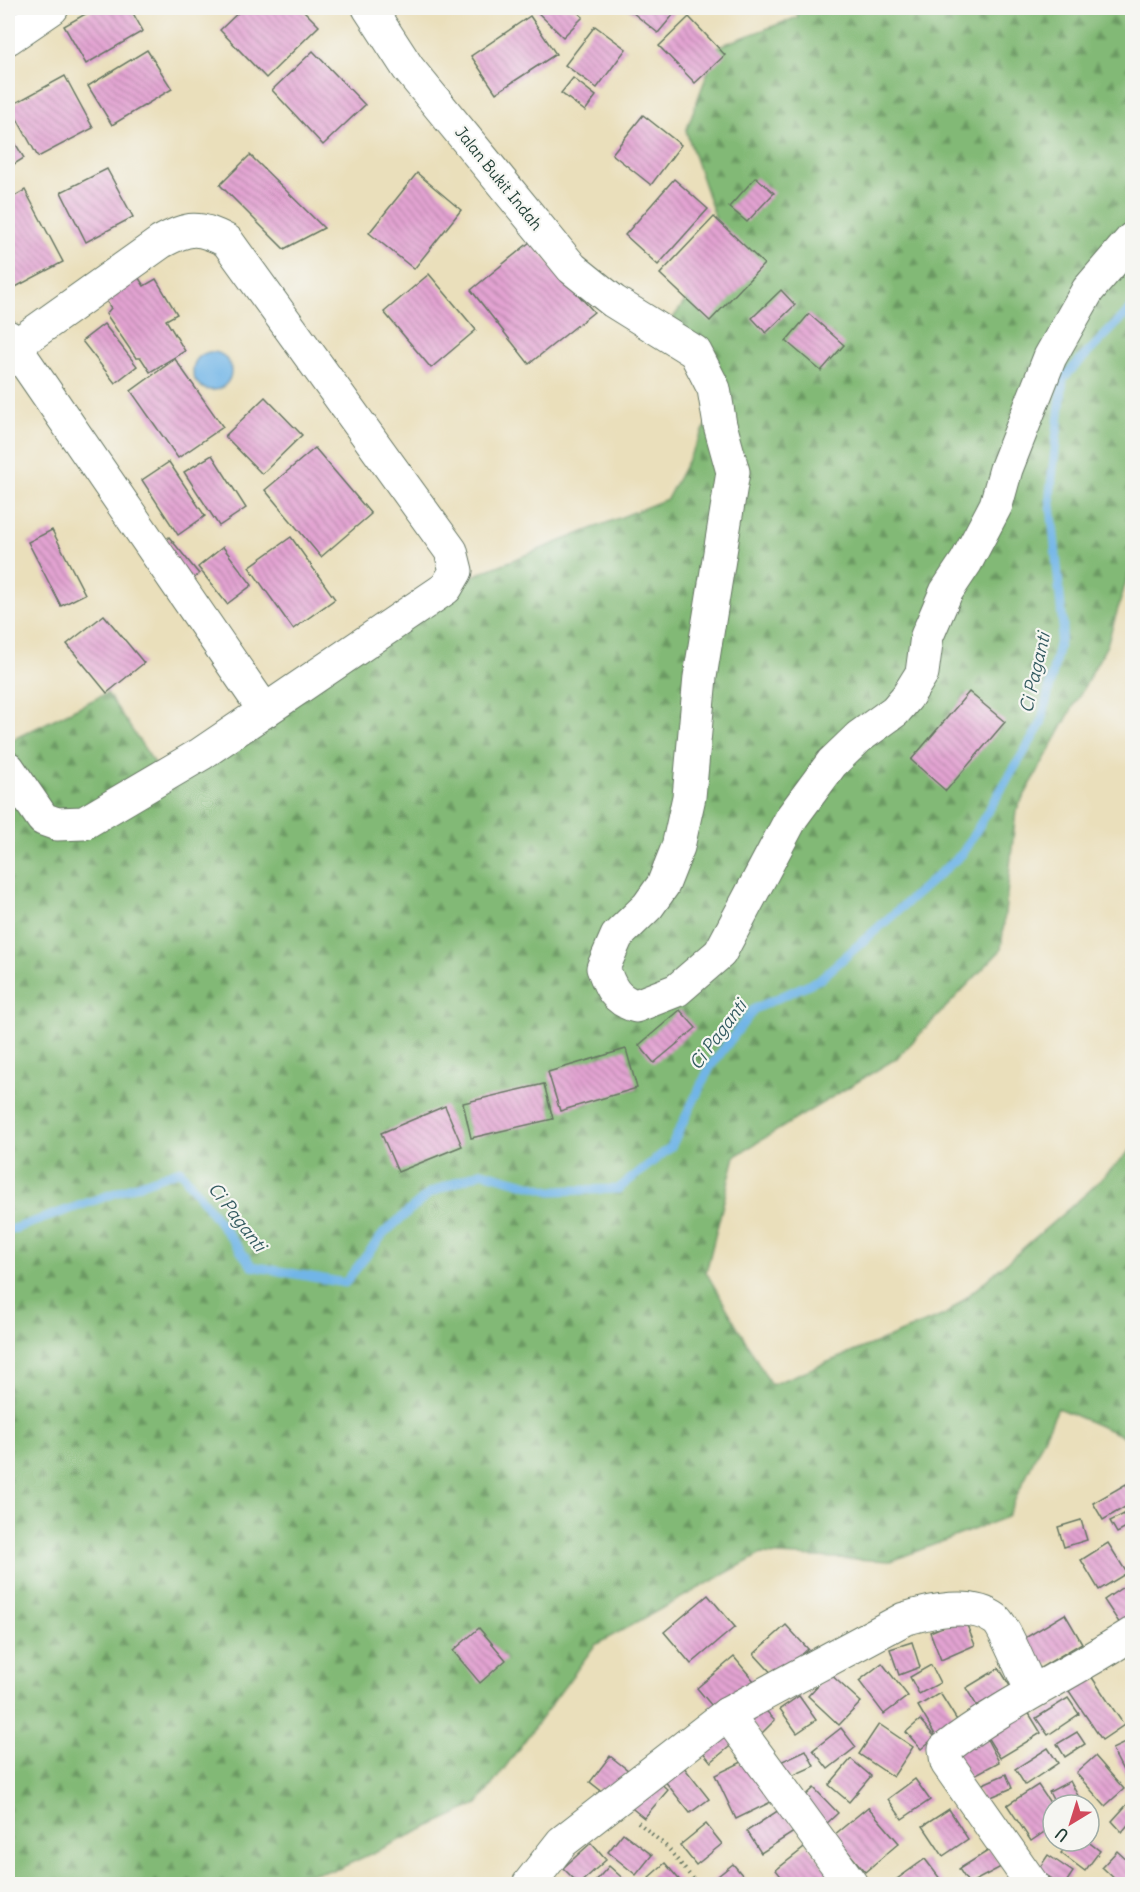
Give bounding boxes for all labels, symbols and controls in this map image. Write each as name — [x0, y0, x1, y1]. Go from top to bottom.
street label: Jalan Bukit Indah — [451, 122, 547, 234]
water label: Ci Paganti — [1014, 629, 1055, 715]
water label: Ci Paganti — [684, 994, 752, 1074]
water label: Ci Paganti — [203, 1178, 273, 1257]
north arrow — [1041, 1793, 1101, 1853]
text: U — [1051, 1824, 1072, 1846]

